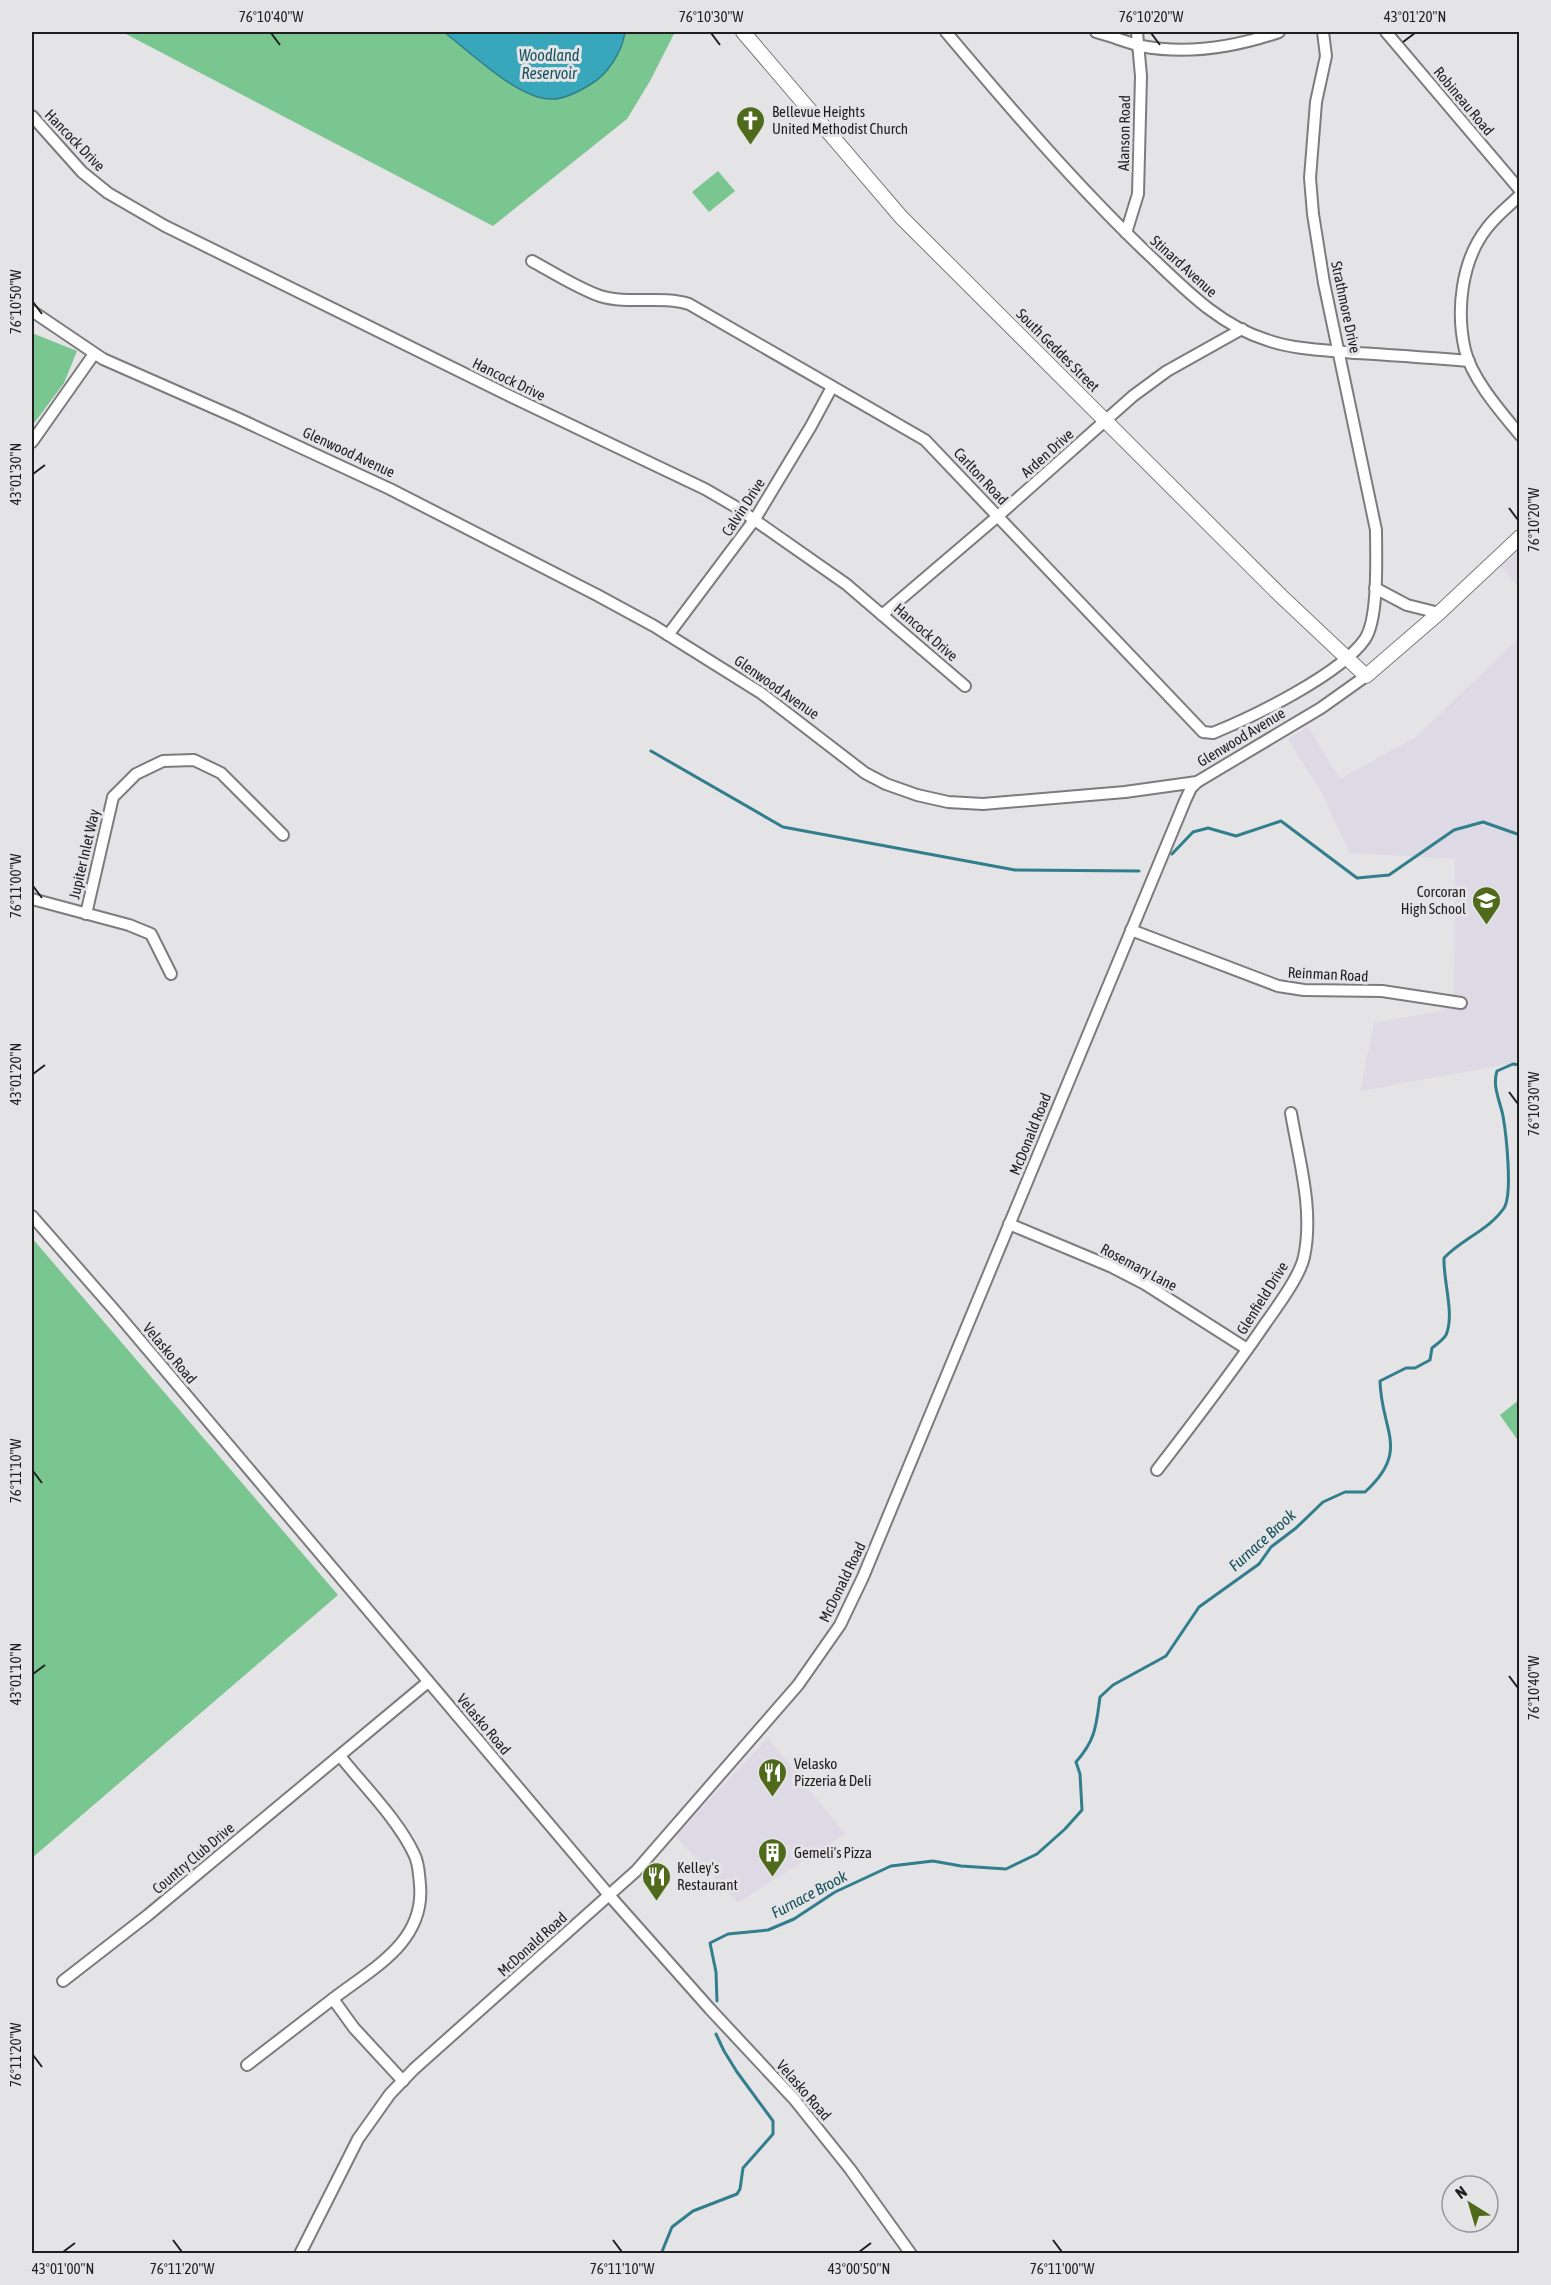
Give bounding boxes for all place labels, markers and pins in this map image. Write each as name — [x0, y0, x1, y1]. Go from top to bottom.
place label: Bellevue Heights United Methodist Church — [772, 103, 908, 137]
church icon: Bellevue Heights United Methodist Church — [735, 104, 767, 146]
place label: Corcoran High School — [1401, 883, 1466, 917]
school or university icon: Corcoran High School — [1471, 884, 1503, 926]
place label: Velasko Pizzeria & Deli — [794, 1755, 871, 1789]
restaurant icon: Velasko Pizzeria & Deli — [757, 1756, 789, 1798]
building icon: Gemeli's Pizza — [757, 1836, 789, 1878]
place label: Gemeli's Pizza — [794, 1844, 872, 1861]
place label: Kelley's Restaurant — [677, 1859, 738, 1893]
restaurant icon: Kelley's Restaurant — [640, 1860, 672, 1902]

